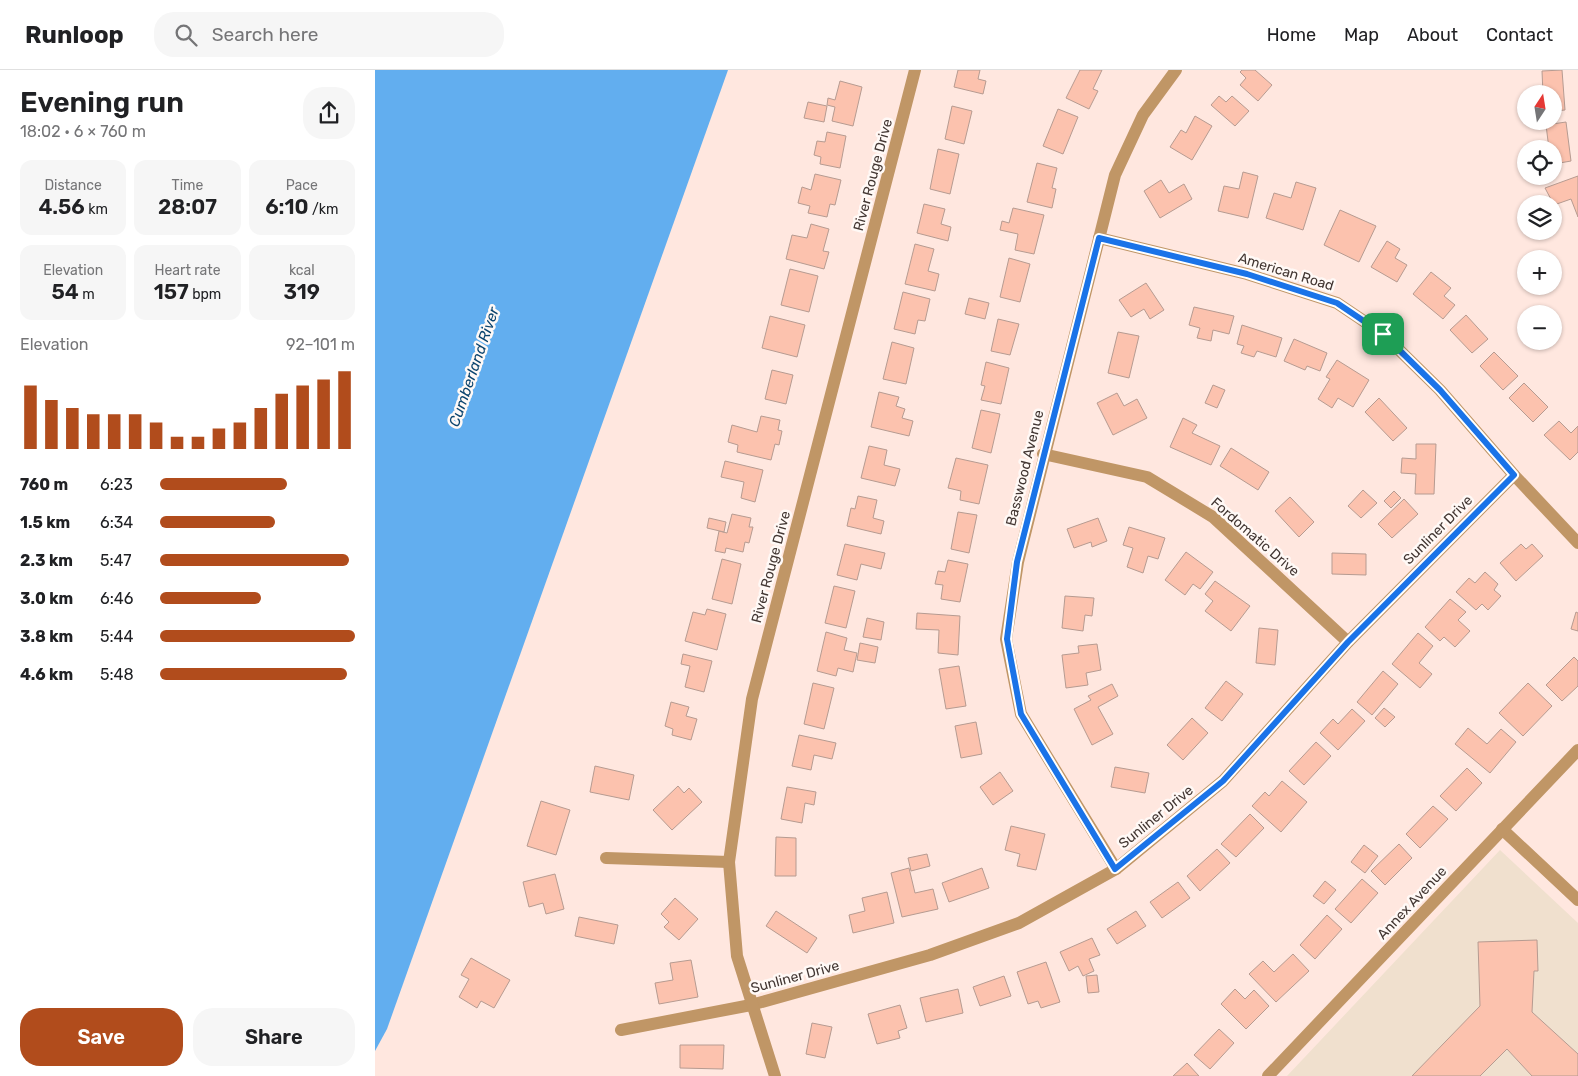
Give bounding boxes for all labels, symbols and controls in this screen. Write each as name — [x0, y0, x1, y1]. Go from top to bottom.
search box — [154, 12, 504, 57]
text: Runloop — [25, 21, 124, 49]
icon: search — [172, 21, 200, 49]
text: Search here — [212, 23, 318, 46]
text: Home — [1267, 24, 1316, 46]
text: Map — [1344, 24, 1379, 46]
text: About — [1407, 24, 1458, 46]
text: Contact — [1486, 24, 1553, 46]
north arrow — [1517, 85, 1563, 130]
map controls — [1517, 85, 1562, 350]
text: Evening run — [20, 86, 184, 119]
button: share — [303, 87, 355, 139]
street label: River Rouge Drive — [850, 117, 896, 233]
text: 18:02 · 6 × 760 m — [20, 122, 146, 141]
button: locate — [1517, 140, 1562, 185]
text: Distance — [44, 177, 102, 194]
text: Time — [172, 177, 203, 194]
text: Pace — [286, 177, 318, 194]
text: 4.56 — [38, 194, 85, 219]
text: 28:07 — [158, 194, 217, 219]
text: 6:10 — [265, 194, 309, 219]
button: layers — [1517, 195, 1562, 240]
text: km — [85, 201, 108, 218]
text: /km — [309, 201, 338, 218]
street label: American Road — [1236, 249, 1336, 295]
button: + — [1517, 250, 1562, 295]
text: Elevation — [43, 262, 103, 279]
text: Heart rate — [155, 262, 220, 279]
text: kcal — [289, 262, 315, 279]
text: 54 — [52, 279, 79, 304]
text: 157 — [154, 279, 189, 304]
text: 319 — [284, 279, 320, 304]
text: m — [79, 286, 95, 303]
text: bpm — [189, 286, 221, 303]
water label: Cumberland River — [445, 304, 503, 429]
button: − — [1517, 305, 1562, 350]
pin — [1362, 313, 1404, 355]
icon: arrive — [1369, 320, 1397, 348]
text: Elevation — [20, 335, 89, 354]
text: 92–101 m — [286, 335, 355, 354]
street label: Basswood Avenue — [1002, 408, 1048, 528]
text: 760 m — [20, 475, 68, 494]
text: 6:23 — [100, 475, 133, 494]
street label: Sunliner Drive — [1400, 492, 1476, 568]
street label: Fordomatic Drive — [1207, 494, 1303, 580]
street label: River Rouge Drive — [748, 509, 794, 625]
text: 1.5 km — [20, 513, 70, 532]
text: 6:34 — [100, 513, 133, 532]
text: 2.3 km — [20, 551, 73, 570]
text: 5:47 — [100, 551, 131, 570]
text: 3.0 km — [20, 589, 73, 608]
text: 6:46 — [100, 589, 133, 608]
text: 3.8 km — [20, 627, 73, 646]
text: 5:44 — [100, 627, 133, 646]
text: 4.6 km — [20, 665, 73, 684]
text: 5:48 — [100, 665, 134, 684]
street label: Sunliner Drive — [1115, 782, 1197, 852]
street label: Annex Avenue — [1374, 863, 1450, 943]
street label: Sunliner Drive — [749, 957, 841, 997]
button: Save — [20, 1008, 183, 1066]
button: Share — [193, 1008, 355, 1066]

